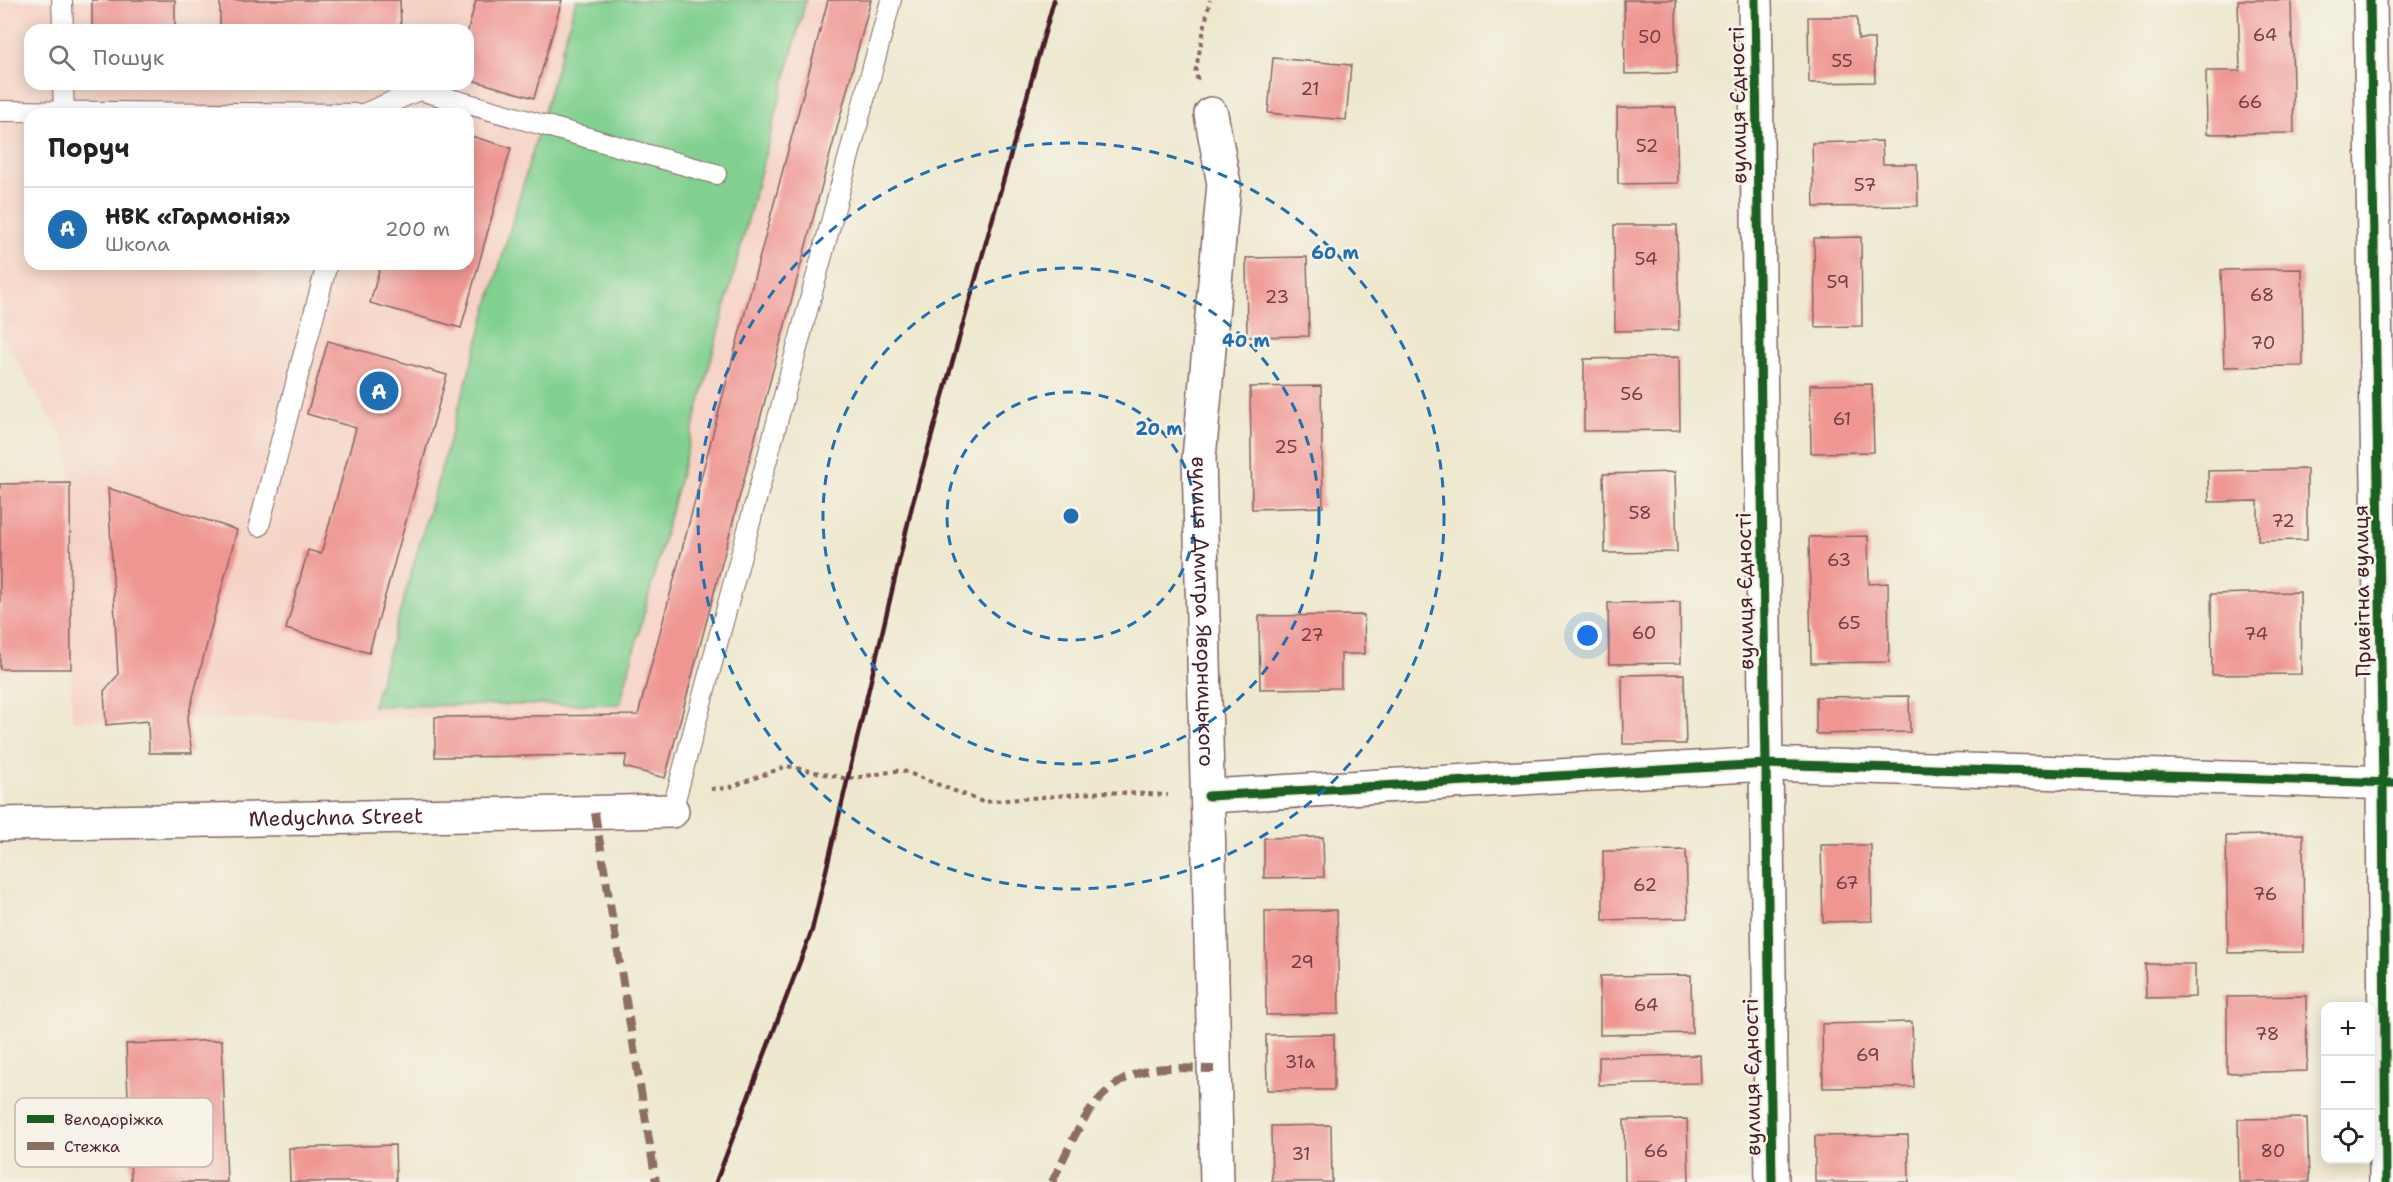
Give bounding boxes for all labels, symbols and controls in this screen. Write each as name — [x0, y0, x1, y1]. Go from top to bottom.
house number: 64 — [2253, 23, 2277, 47]
search box — [24, 24, 474, 90]
house number: 50 — [1638, 25, 1662, 49]
street label: вулиця Єдності — [1723, 26, 1753, 184]
icon: search — [45, 41, 78, 74]
text: Пошук — [93, 43, 164, 72]
house number: 55 — [1831, 49, 1853, 73]
house number: 21 — [1300, 77, 1320, 101]
house number: 66 — [2238, 90, 2262, 114]
text: Поруч — [48, 130, 130, 165]
house number: 52 — [1636, 134, 1658, 158]
house number: 57 — [1854, 173, 1876, 197]
text: НВК «Гармонія» — [105, 202, 290, 231]
text: A — [60, 216, 75, 242]
text: 200 m — [385, 216, 450, 242]
text: Школа — [105, 231, 170, 257]
text: 60 m — [1311, 241, 1359, 265]
house number: 54 — [1634, 247, 1658, 271]
house number: 59 — [1827, 270, 1849, 294]
house number: 68 — [2250, 283, 2274, 307]
house number: 23 — [1265, 285, 1289, 309]
text: 40 m — [1222, 329, 1270, 353]
house number: 70 — [2251, 331, 2275, 355]
pin: A — [360, 368, 398, 414]
house number: 56 — [1620, 382, 1644, 406]
house number: 61 — [1833, 407, 1851, 431]
text: 20 m — [1135, 417, 1183, 441]
house number: 25 — [1274, 435, 1298, 459]
street label: вулиця Дмитра Яворницького — [1185, 456, 1221, 767]
house number: 58 — [1628, 501, 1652, 525]
street label: Привітна вулиця — [2346, 505, 2378, 677]
centre of rings — [1061, 506, 1081, 526]
house number: 72 — [2271, 509, 2295, 533]
street label: вулиця Єдності — [1730, 512, 1760, 670]
house number: 63 — [1827, 548, 1851, 572]
house number: 65 — [1838, 611, 1860, 635]
your location — [1573, 621, 1602, 650]
house number: 60 — [1632, 621, 1656, 645]
house number: 74 — [2244, 622, 2268, 646]
house number: 27 — [1300, 623, 1324, 647]
street label: Medychna Street — [248, 802, 424, 833]
house number: 67 — [1835, 871, 1859, 895]
house number: 62 — [1633, 873, 1657, 897]
house number: 76 — [2253, 882, 2277, 906]
house number: 29 — [1290, 950, 1314, 974]
house number: 64 — [1634, 993, 1658, 1017]
street label: вулиця Єдності — [1737, 998, 1767, 1156]
map controls — [2321, 1002, 2375, 1164]
button: + — [2321, 1002, 2375, 1056]
house number: 78 — [2255, 1022, 2279, 1046]
house number: 69 — [1856, 1043, 1880, 1067]
house number: 31а — [1285, 1050, 1315, 1074]
button: − — [2321, 1056, 2375, 1110]
legend — [15, 1098, 213, 1167]
text: Велодоріжка — [64, 1109, 163, 1130]
button: locate — [2321, 1110, 2375, 1164]
text: Стежка — [64, 1136, 120, 1157]
house number: 66 — [1644, 1139, 1668, 1163]
house number: 80 — [2261, 1139, 2285, 1163]
house number: 31 — [1291, 1142, 1311, 1166]

